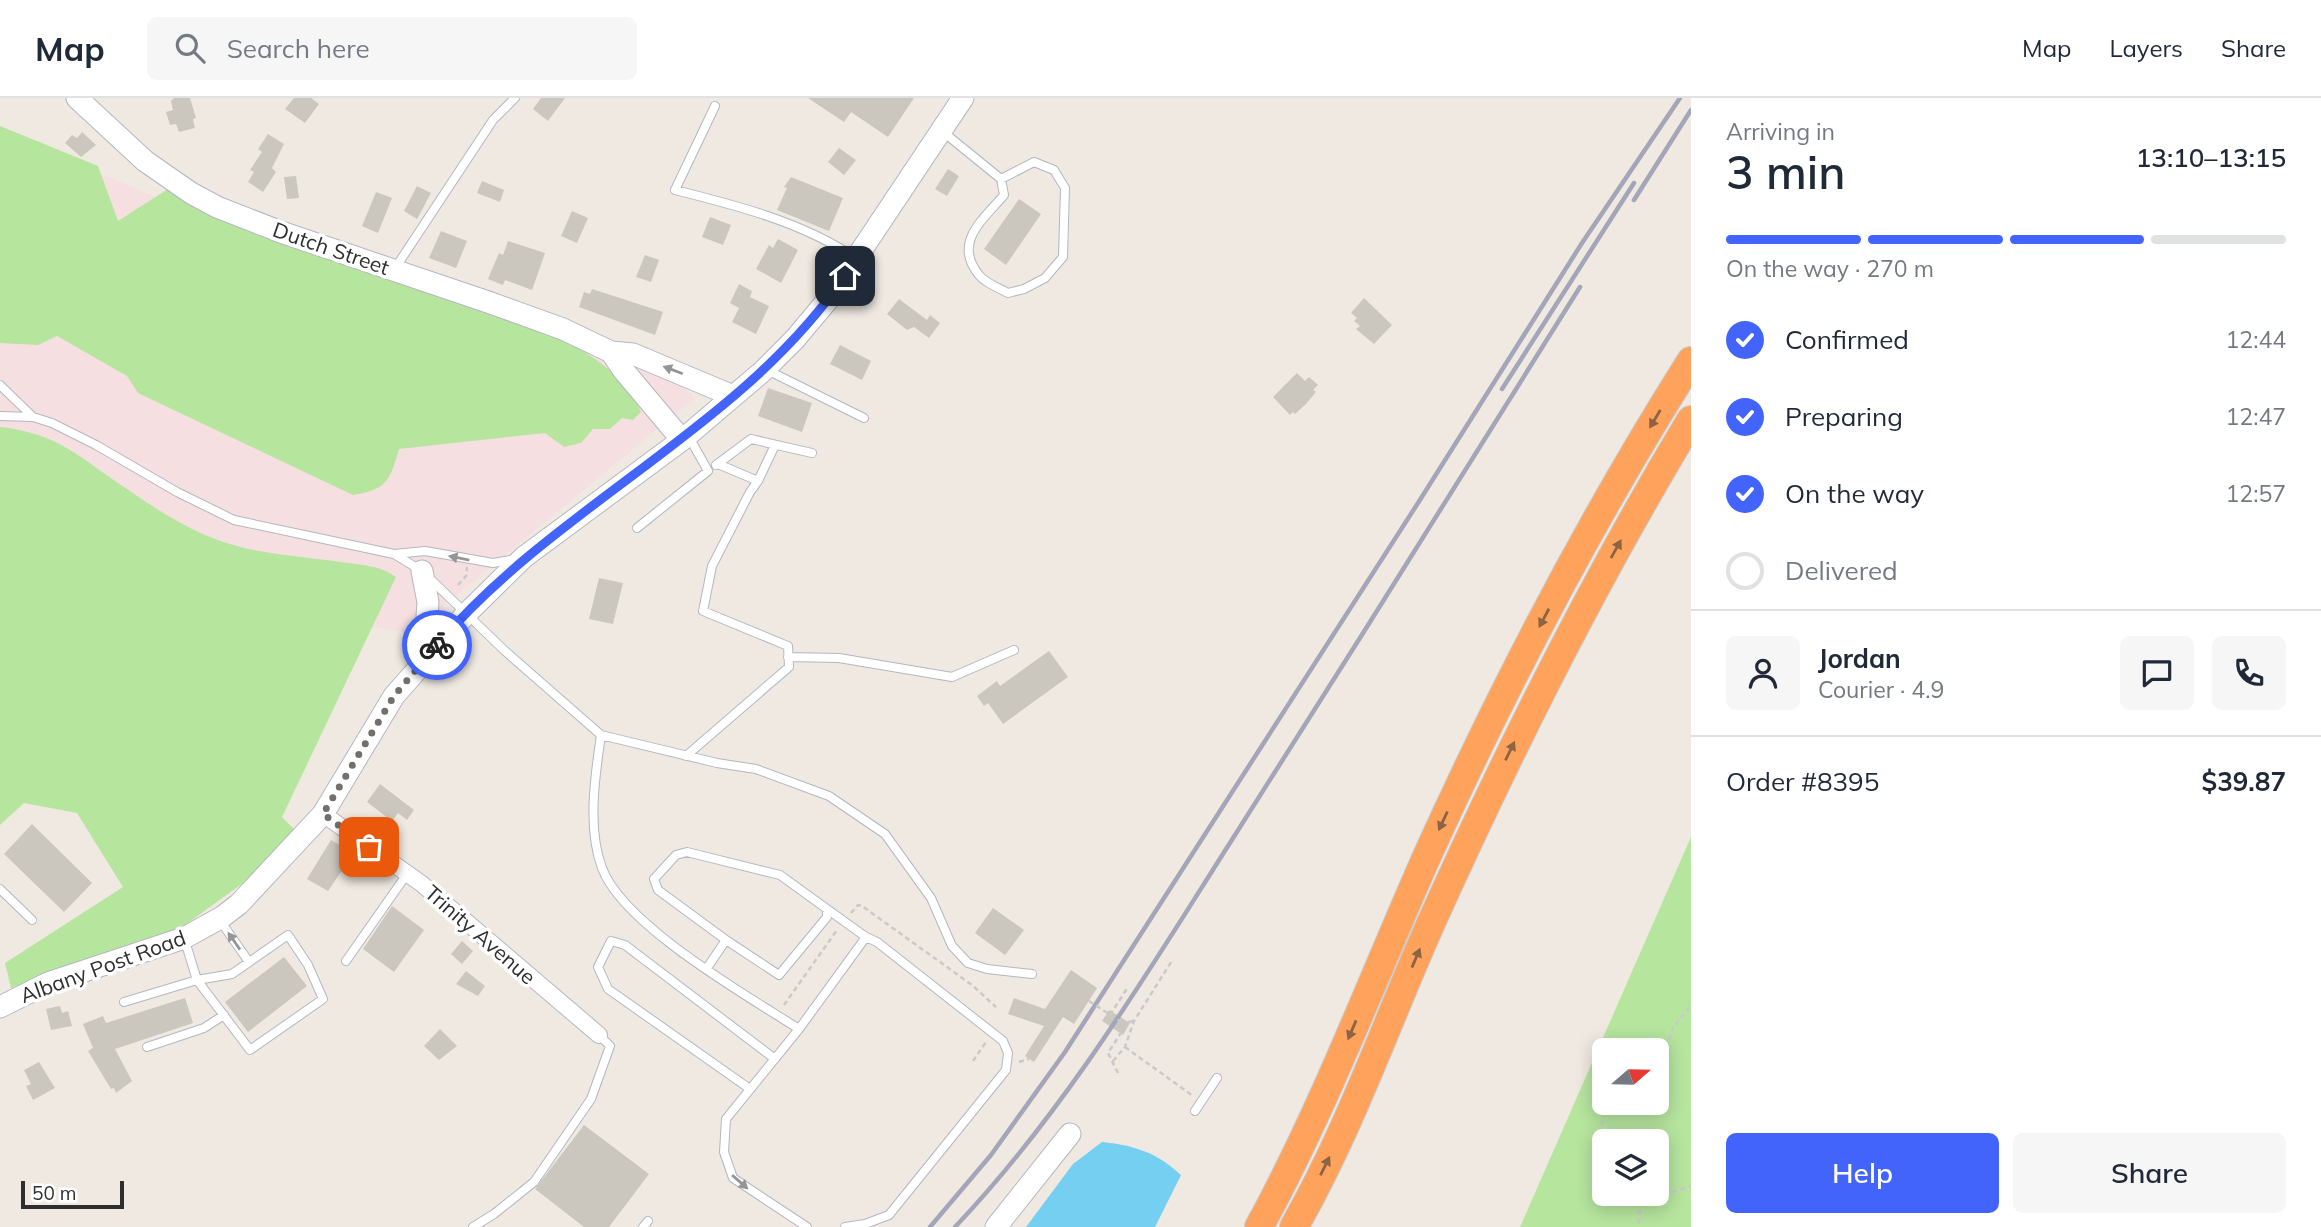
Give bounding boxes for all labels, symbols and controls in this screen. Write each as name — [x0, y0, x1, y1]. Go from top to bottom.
search box — [147, 17, 637, 80]
text: Map — [35, 28, 105, 69]
icon: search — [171, 29, 209, 67]
text: Search here — [227, 32, 370, 65]
text: Map — [2022, 33, 2071, 63]
text: Layers — [2109, 33, 2183, 63]
text: Share — [2221, 33, 2286, 63]
text: Arriving in — [1726, 117, 1835, 146]
text: 13:10–13:15 — [2136, 141, 2286, 174]
text: 3 min — [1726, 143, 1845, 201]
street label: Dutch Street — [270, 216, 393, 280]
pin — [815, 246, 875, 306]
text: On the way · 270 m — [1726, 254, 1934, 283]
icon: home — [826, 257, 864, 295]
icon: check — [1726, 321, 1764, 359]
text: Confirmed — [1785, 323, 1909, 356]
text: 12:44 — [2226, 325, 2286, 354]
one-way arrow — [663, 364, 684, 375]
icon: check — [1726, 398, 1764, 436]
text: Preparing — [1785, 400, 1903, 433]
text: 12:47 — [2226, 402, 2286, 431]
one-way arrow — [1649, 410, 1662, 429]
icon: check — [1726, 475, 1764, 513]
text: On the way — [1785, 477, 1924, 510]
text: 12:57 — [2226, 479, 2286, 508]
one-way arrow — [1610, 539, 1621, 559]
one-way arrow — [448, 553, 470, 564]
text: Delivered — [1785, 554, 1898, 587]
one-way arrow — [1538, 608, 1550, 627]
courier — [402, 610, 472, 680]
icon: bike — [418, 626, 456, 664]
button: person — [1726, 636, 1800, 710]
button: chat — [2120, 636, 2194, 710]
button: phone — [2212, 636, 2286, 710]
text: Jordan — [1818, 642, 1901, 675]
text: Courier · 4.9 — [1818, 675, 1944, 704]
one-way arrow — [1505, 741, 1516, 761]
text: Order #8395 — [1726, 765, 1879, 798]
text: $39.87 — [2202, 765, 2286, 798]
one-way arrow — [1437, 811, 1448, 832]
pin — [339, 817, 399, 877]
icon: bag — [350, 828, 388, 866]
street label: Trinity Avenue — [420, 879, 541, 989]
street label: Albany Post Road — [16, 924, 189, 1008]
one-way arrow — [227, 932, 241, 950]
one-way arrow — [1411, 947, 1422, 968]
one-way arrow — [1346, 1020, 1357, 1041]
north arrow — [1592, 1038, 1670, 1115]
map controls — [1592, 1038, 1669, 1206]
button: layers — [1592, 1129, 1669, 1206]
button: Help — [1726, 1133, 1999, 1213]
button: Share — [2013, 1133, 2286, 1213]
one-way arrow — [1319, 1156, 1330, 1176]
one-way arrow — [731, 1174, 749, 1189]
scale bar — [21, 1178, 124, 1210]
text: 50 m — [32, 1181, 76, 1205]

